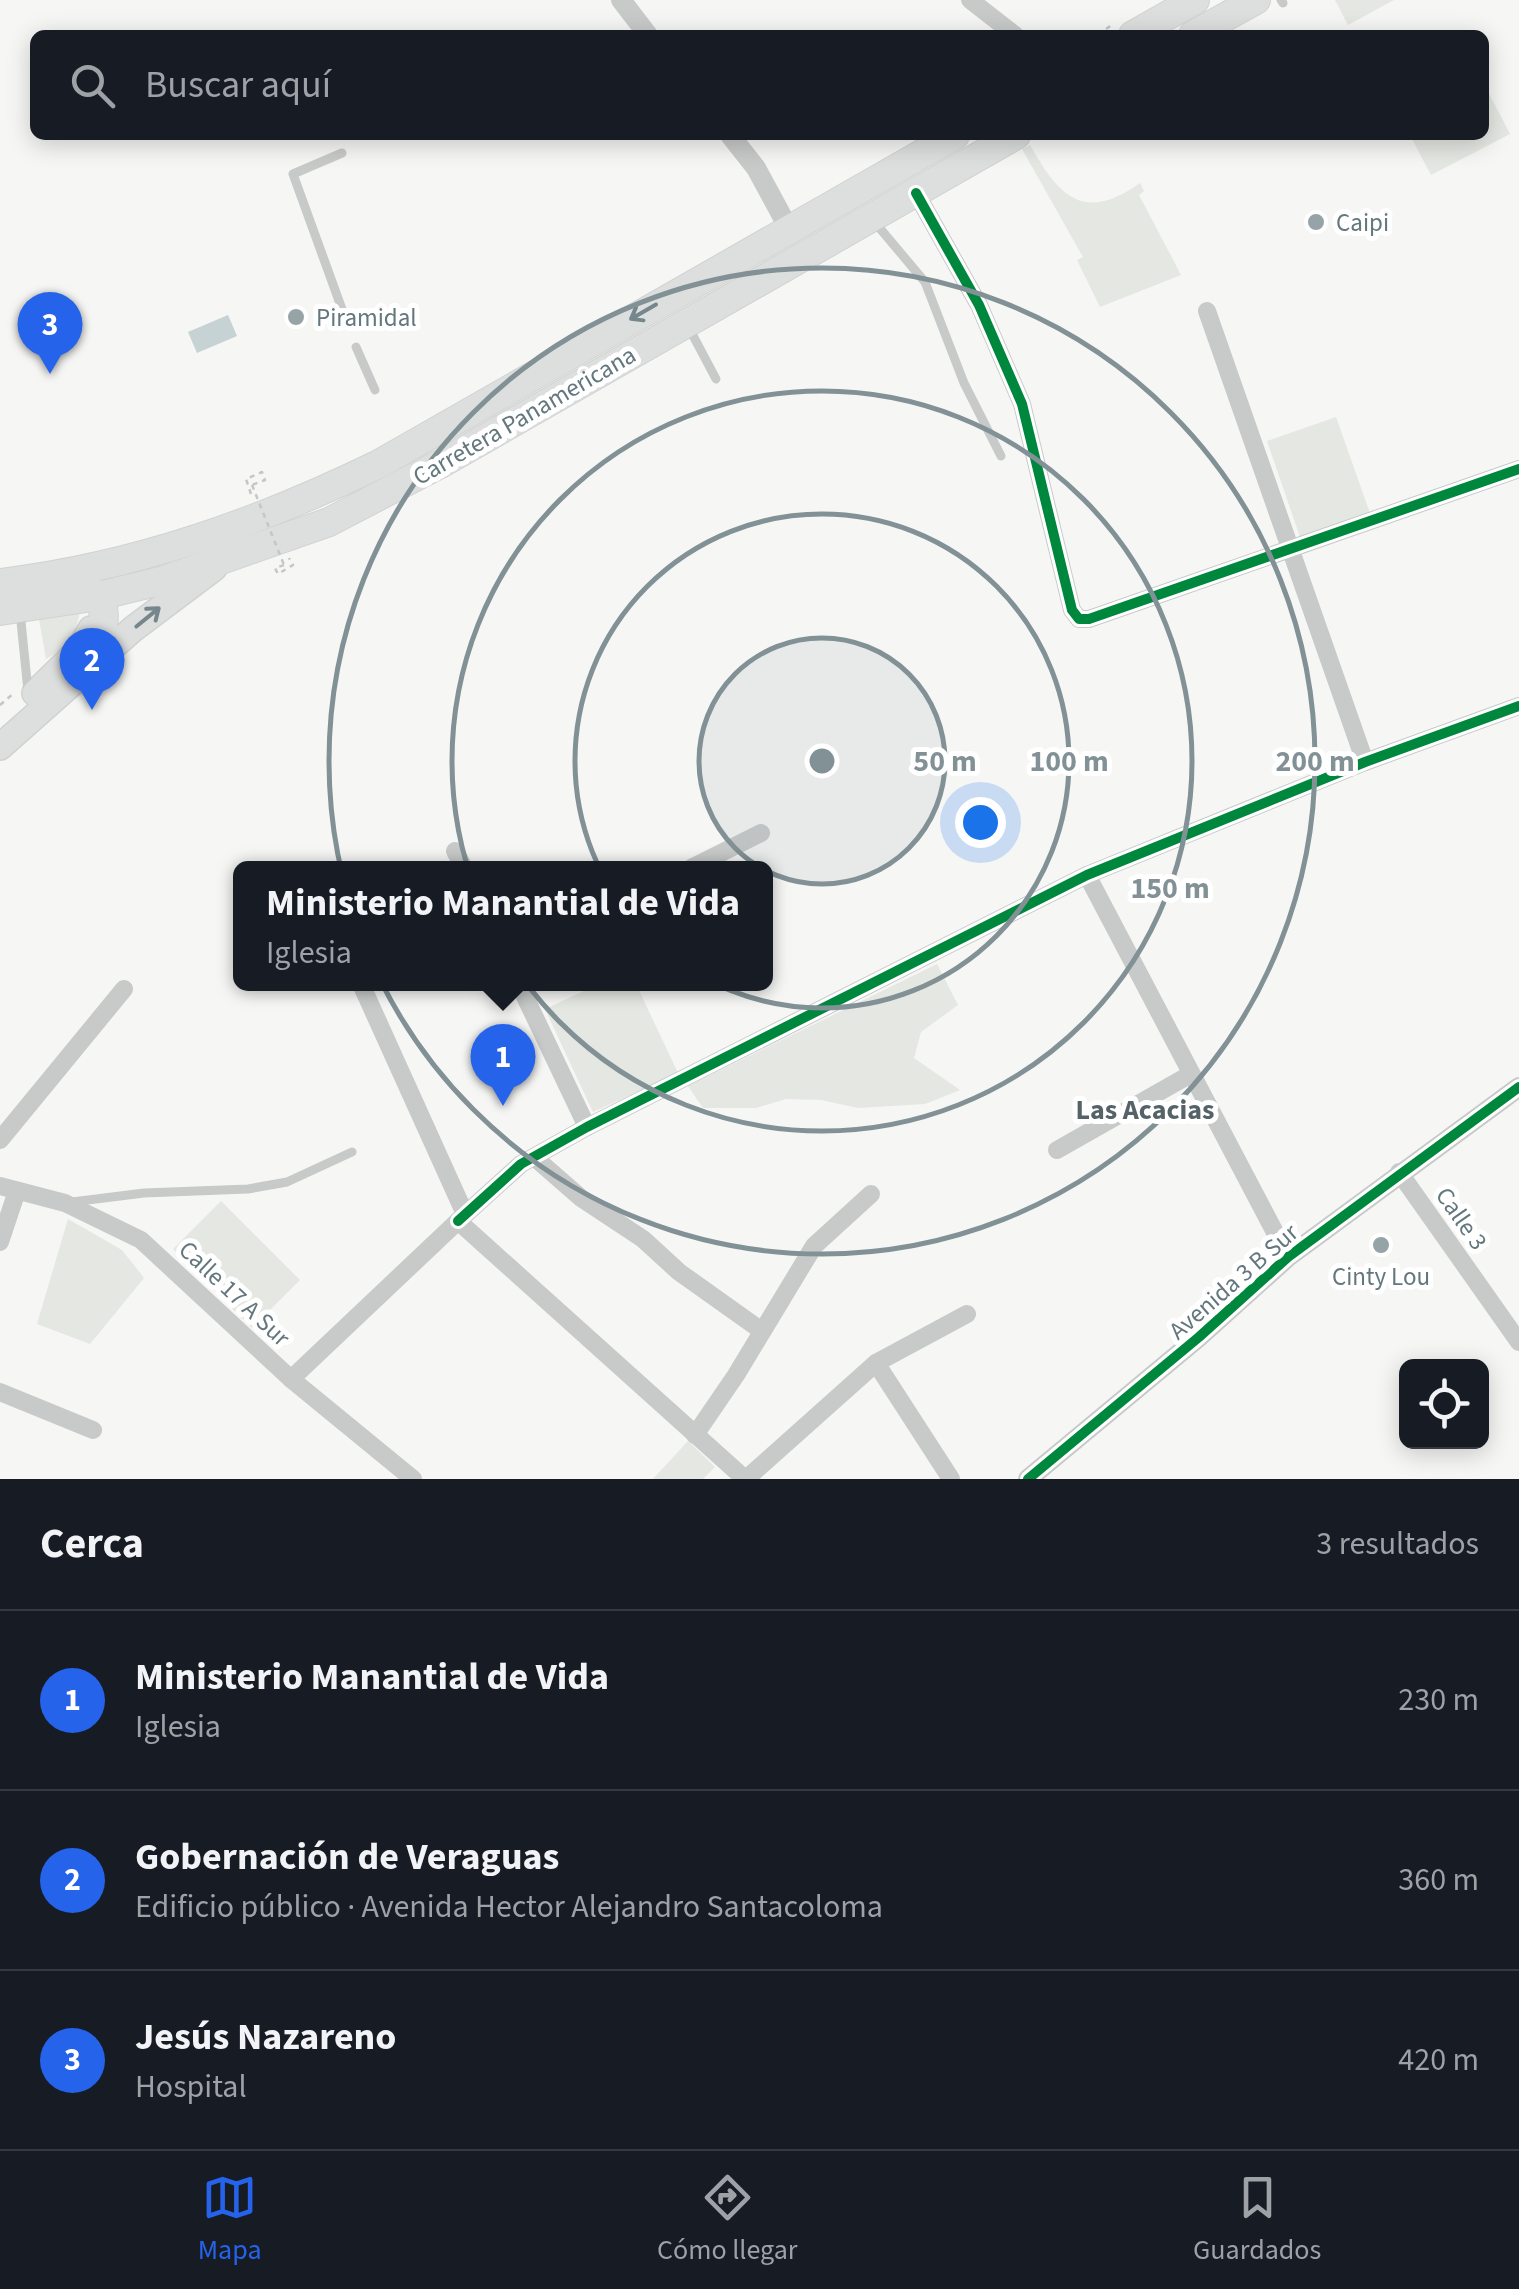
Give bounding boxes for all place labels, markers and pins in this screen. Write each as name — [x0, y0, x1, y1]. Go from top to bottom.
place label: Caipi — [1336, 205, 1389, 241]
marker: Caipi — [1305, 211, 1327, 233]
pin: 3 — [18, 292, 82, 374]
place label: Piramidal — [316, 300, 417, 336]
marker: Piramidal — [285, 306, 307, 328]
pin: 2 — [59, 628, 124, 710]
centre of rings — [804, 743, 840, 779]
pin: 1 — [470, 1024, 536, 1106]
marker: Cinty Lou — [1370, 1234, 1392, 1256]
place label: Cinty Lou — [1332, 1259, 1430, 1295]

